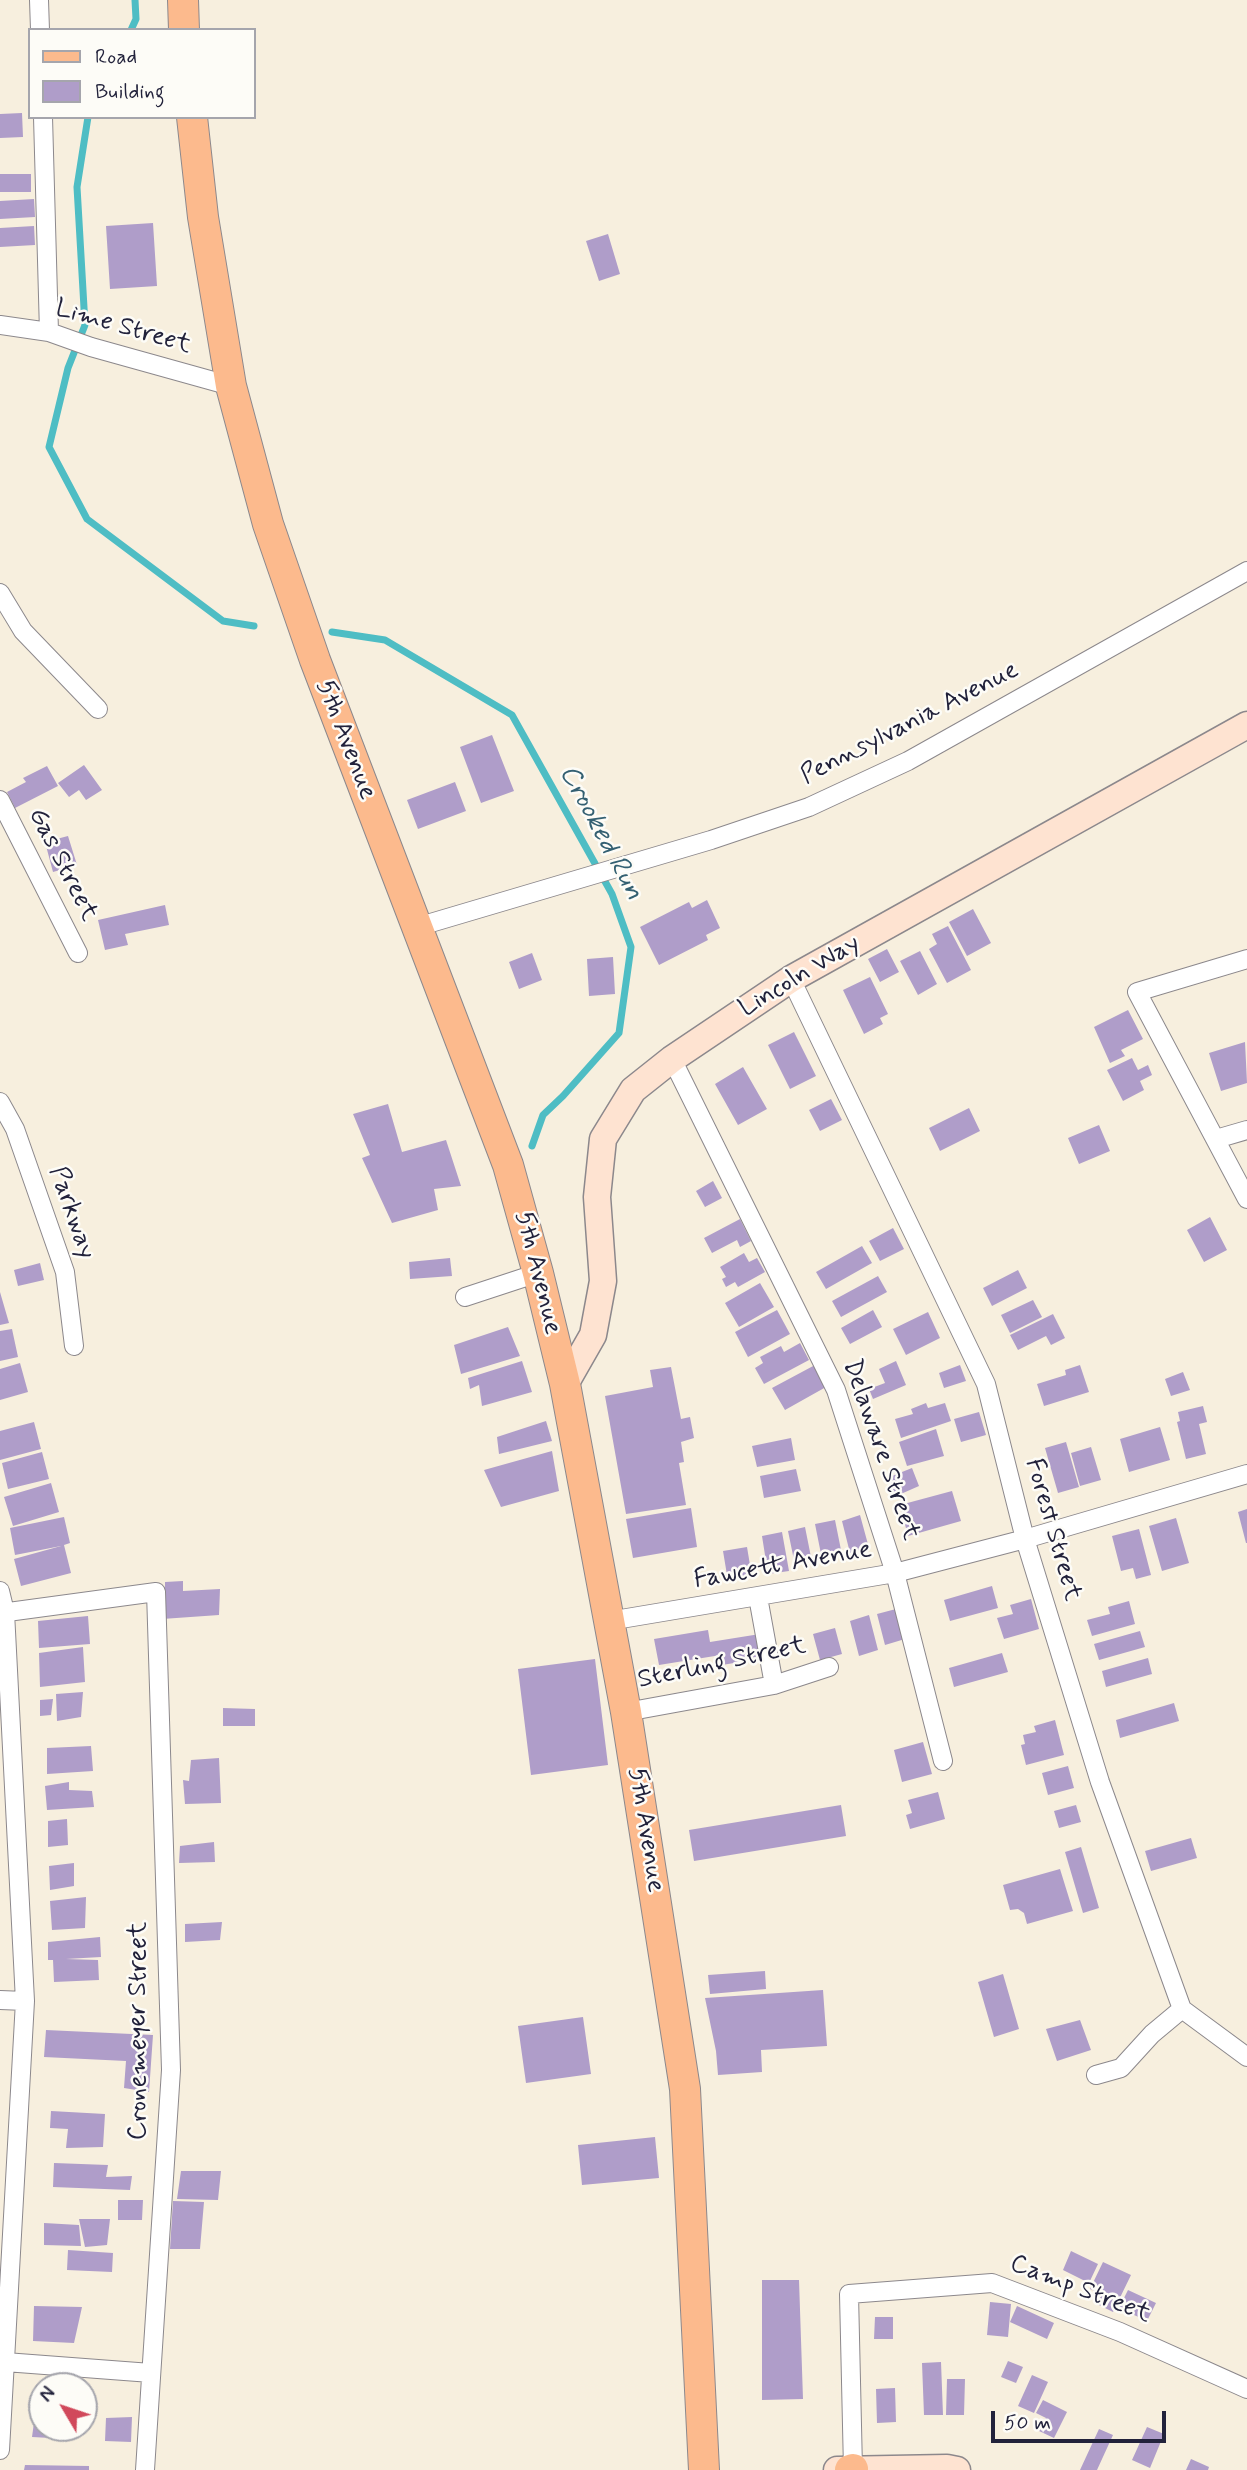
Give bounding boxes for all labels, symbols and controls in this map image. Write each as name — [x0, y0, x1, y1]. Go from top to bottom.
legend — [28, 28, 256, 119]
text: Road — [95, 43, 137, 71]
text: Building — [95, 78, 165, 106]
street label: Lime Street — [51, 294, 195, 362]
street label: Pennsylvania Avenue — [796, 656, 1024, 792]
street label: 5th Avenue — [308, 676, 382, 804]
water label: Crooked Run — [550, 760, 650, 906]
street label: Gas Street — [20, 803, 104, 927]
street label: Lincoln Way — [734, 929, 866, 1025]
street label: Parkway — [41, 1163, 101, 1263]
street label: 5th Avenue — [507, 1208, 567, 1338]
street label: Delaware Street — [834, 1356, 926, 1544]
street label: Forest Street — [1017, 1455, 1087, 1605]
street label: Fawcett Avenue — [692, 1535, 874, 1597]
street label: Sterling Street — [635, 1631, 809, 1697]
street label: 5th Avenue — [620, 1765, 670, 1895]
street label: Cronemeyer Street — [124, 1922, 156, 2140]
street label: Camp Street — [1005, 2249, 1155, 2331]
north arrow — [28, 2372, 98, 2442]
text: N — [34, 2382, 62, 2408]
scale bar — [995, 2396, 1170, 2440]
text: 50 m — [1004, 2409, 1051, 2437]

